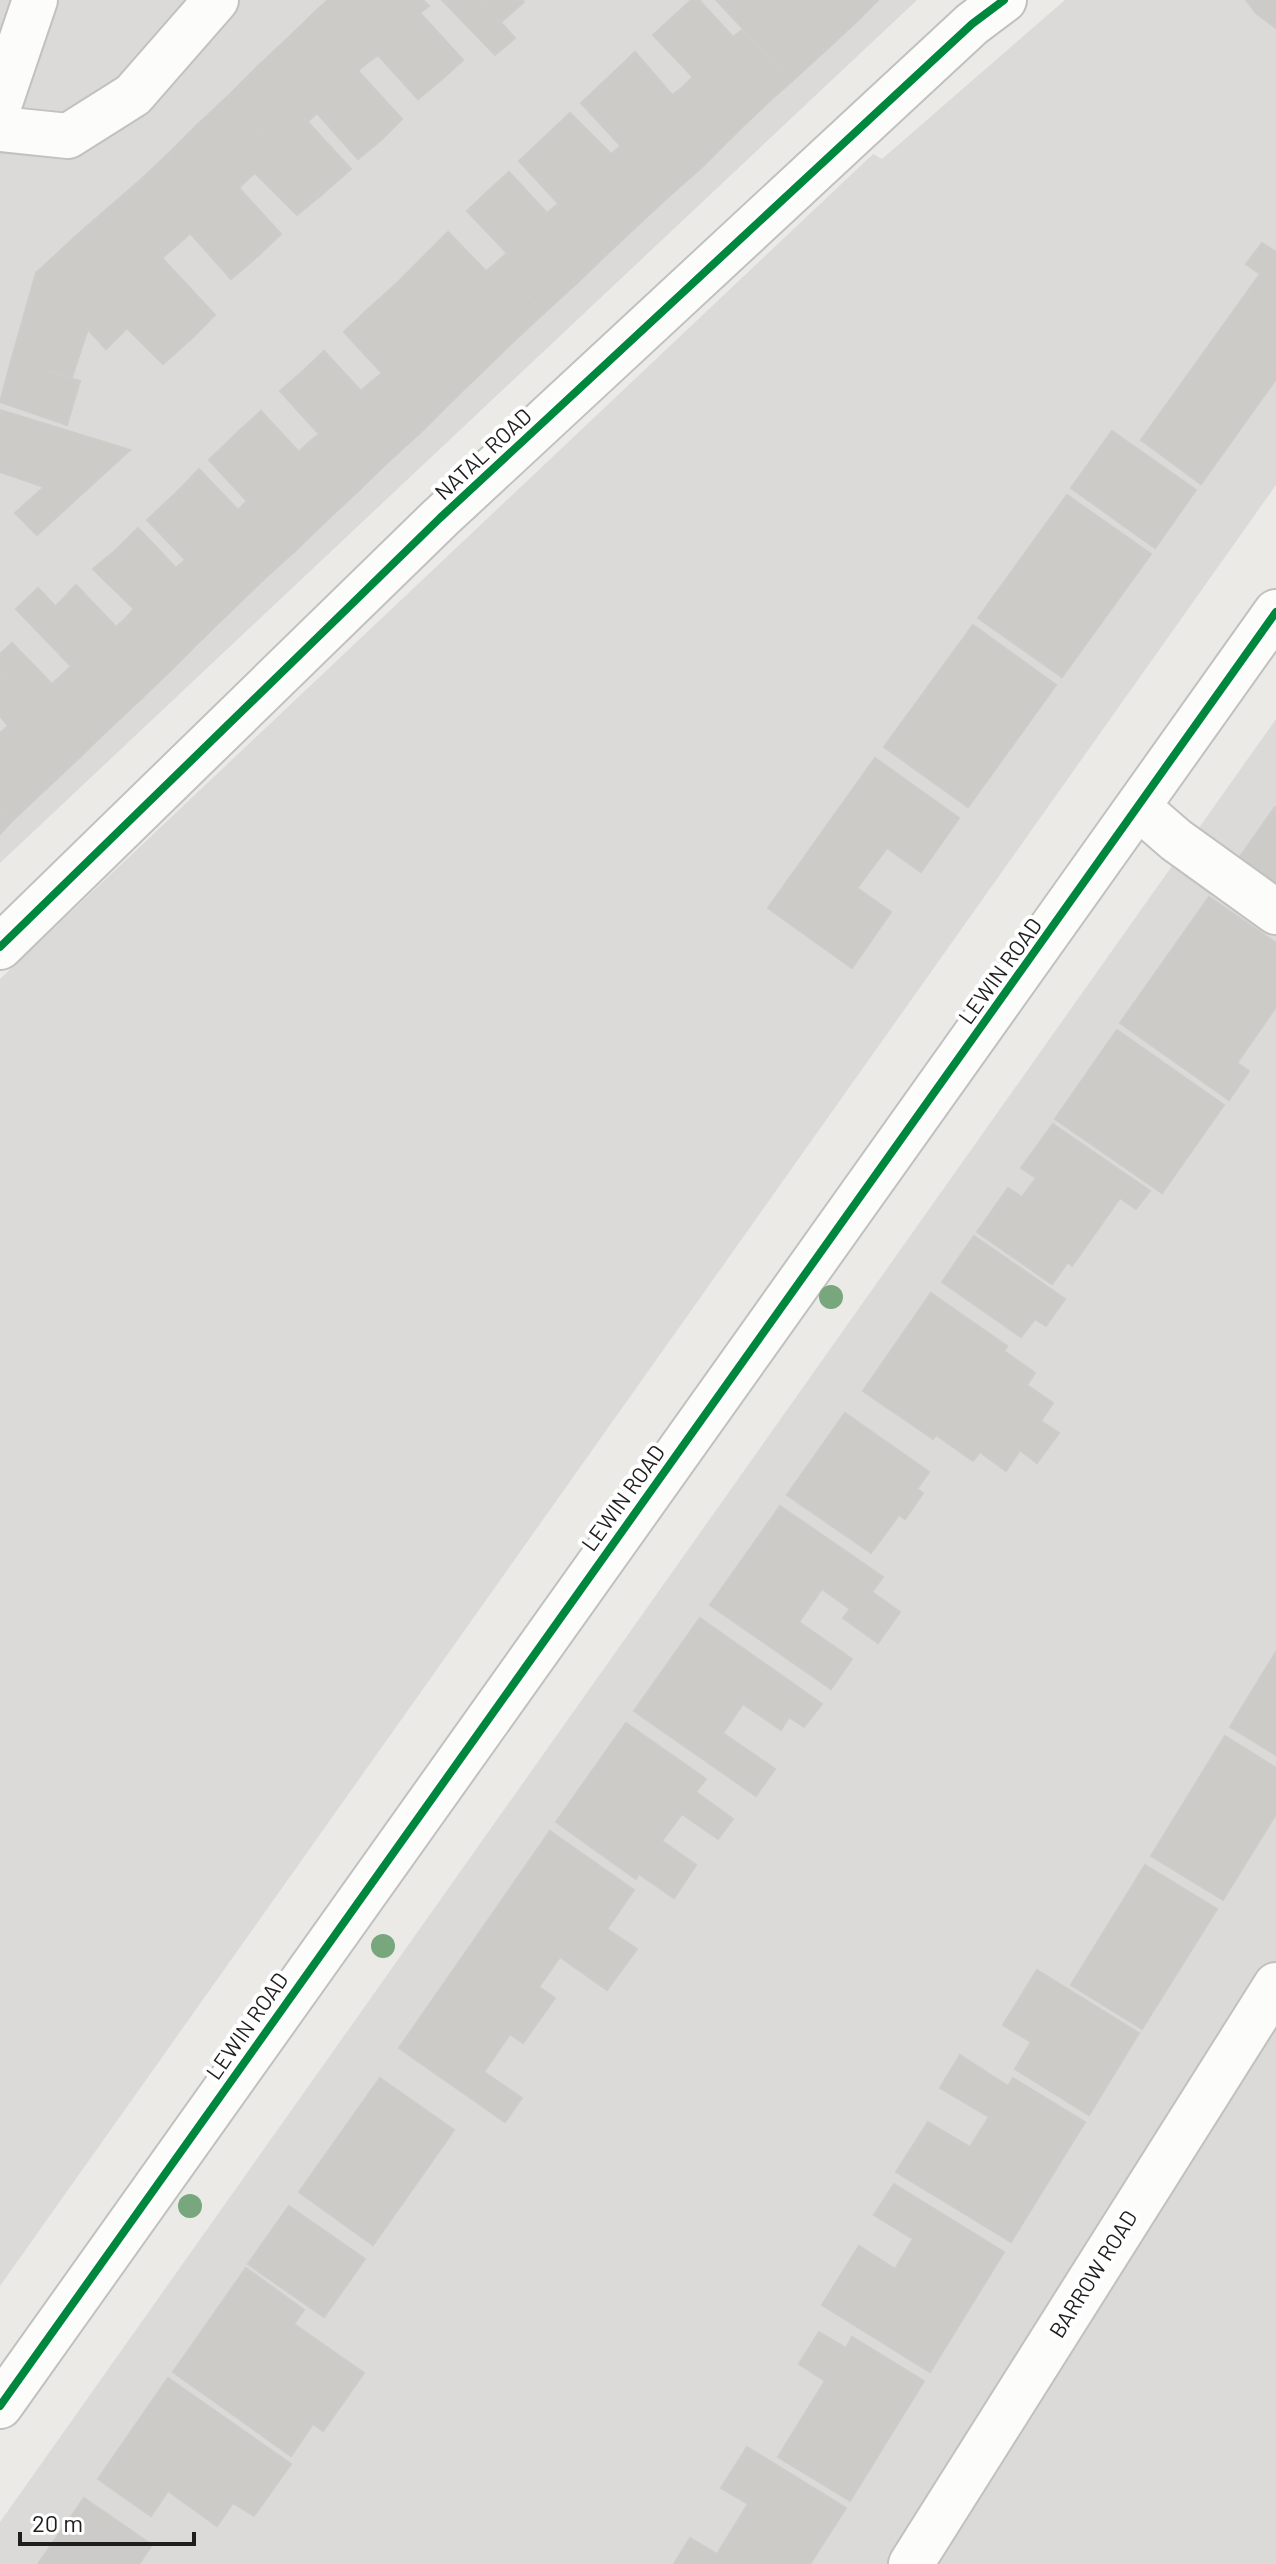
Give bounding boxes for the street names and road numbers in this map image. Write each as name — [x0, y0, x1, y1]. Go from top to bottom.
street label: NATAL ROAD — [429, 402, 536, 505]
street label: LEWIN ROAD — [952, 912, 1046, 1028]
street label: LEWIN ROAD — [575, 1439, 669, 1555]
street label: LEWIN ROAD — [200, 1967, 293, 2084]
street label: BARROW ROAD — [1043, 2205, 1142, 2342]

